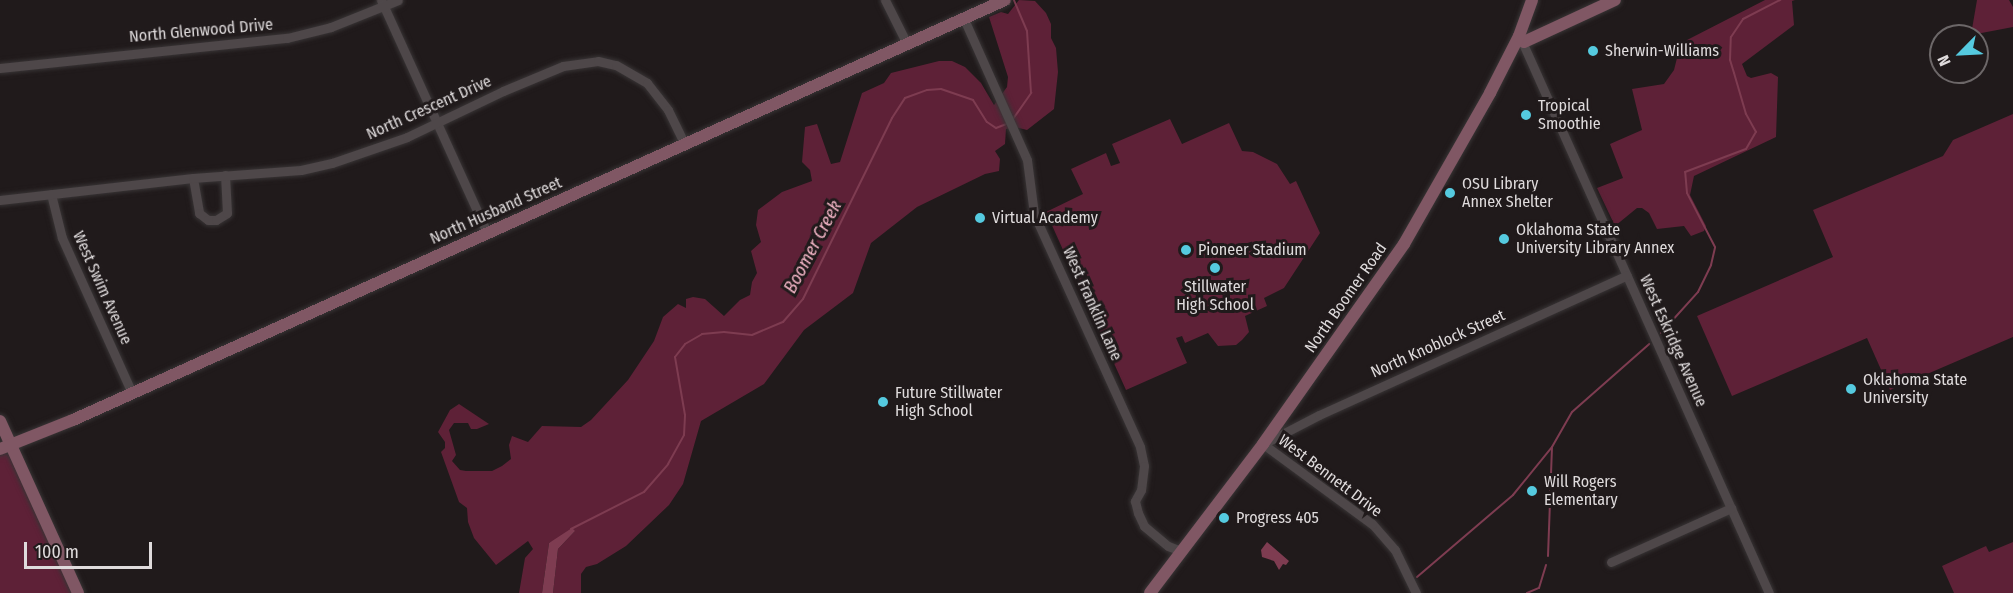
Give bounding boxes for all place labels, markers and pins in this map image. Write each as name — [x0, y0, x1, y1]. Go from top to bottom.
place label: Sherwin-Williams — [1605, 41, 1719, 61]
marker: Sherwin-Williams — [1586, 44, 1600, 58]
place label: Tropical Smoothie — [1538, 96, 1601, 134]
marker: Tropical Smoothie — [1519, 108, 1533, 122]
place label: OSU Library Annex Shelter — [1462, 174, 1553, 212]
marker: OSU Library Annex Shelter — [1443, 186, 1457, 200]
place label: Virtual Academy — [992, 208, 1098, 228]
marker: Virtual Academy — [973, 211, 987, 225]
place label: Oklahoma State University Library Annex — [1516, 220, 1674, 258]
marker: Oklahoma State University Library Annex — [1497, 232, 1511, 246]
place label: Pioneer Stadium — [1198, 240, 1307, 260]
marker: Pioneer Stadium — [1179, 243, 1193, 257]
marker: Stillwater High School — [1208, 261, 1222, 275]
place label: Stillwater High School — [1176, 277, 1254, 315]
place label: Oklahoma State University — [1863, 370, 1967, 408]
marker: Oklahoma State University — [1844, 382, 1858, 396]
place label: Future Stillwater High School — [895, 383, 1002, 421]
marker: Future Stillwater High School — [876, 395, 890, 409]
place label: Will Rogers Elementary — [1544, 472, 1618, 510]
marker: Will Rogers Elementary — [1525, 484, 1539, 498]
place label: Progress 405 — [1236, 508, 1319, 528]
marker: Progress 405 — [1217, 511, 1231, 525]

